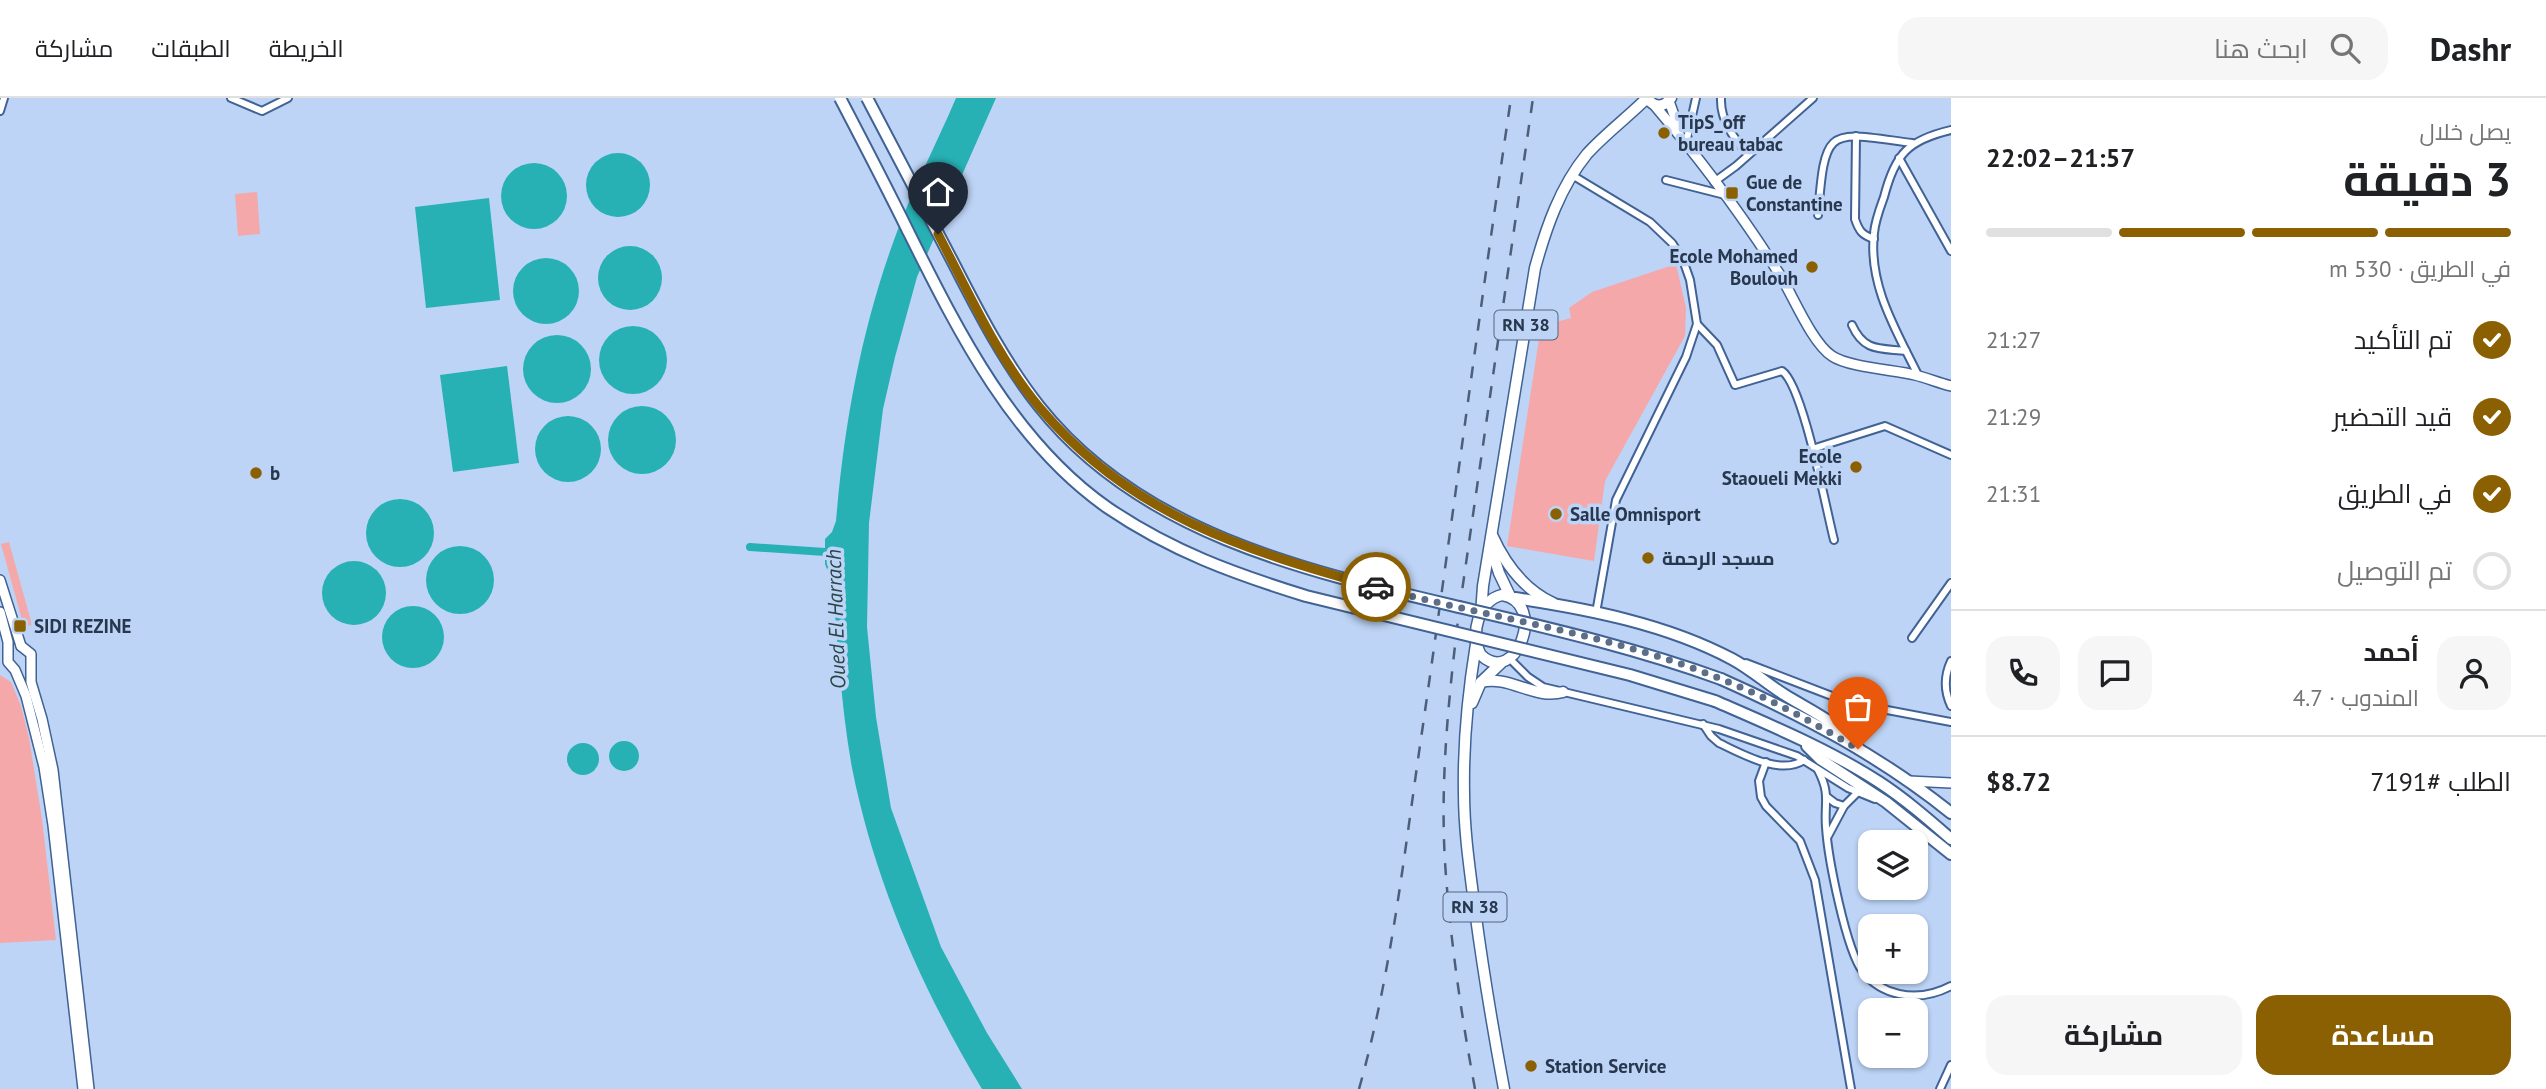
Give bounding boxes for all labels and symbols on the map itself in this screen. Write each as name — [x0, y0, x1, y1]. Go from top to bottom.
place label: TipS_off bureau tabac — [1678, 110, 1783, 156]
marker: TipS_off bureau tabac — [1656, 125, 1672, 141]
pin — [908, 162, 968, 234]
place label: Gue de Constantine — [1746, 170, 1843, 216]
marker: Gue de Constantine — [1724, 185, 1740, 201]
place label: Ecole Mohamed Boulouh — [1670, 244, 1798, 290]
marker: Ecole Mohamed Boulouh — [1804, 259, 1820, 275]
road number: RN 38 — [1494, 310, 1558, 340]
place label: Ecole Staoueli Mekki — [1722, 444, 1842, 490]
marker: Ecole Staoueli Mekki — [1848, 459, 1864, 475]
place label: b — [270, 461, 280, 485]
marker: b — [248, 465, 264, 481]
place label: Salle Omnisport — [1570, 502, 1701, 526]
marker: Salle Omnisport — [1548, 506, 1564, 522]
place label: مسجد الرحمة — [1662, 546, 1774, 570]
water label: Oued El Harrach — [820, 549, 851, 689]
marker: مسجد الرحمة — [1640, 550, 1656, 566]
courier — [1341, 552, 1411, 622]
place label: SIDI REZINE — [34, 614, 131, 638]
marker: SIDI REZINE — [12, 618, 28, 634]
pin — [1828, 677, 1888, 749]
road number: RN 38 — [1444, 892, 1506, 922]
place label: Station Service — [1545, 1054, 1666, 1078]
marker: Station Service — [1523, 1058, 1539, 1074]

